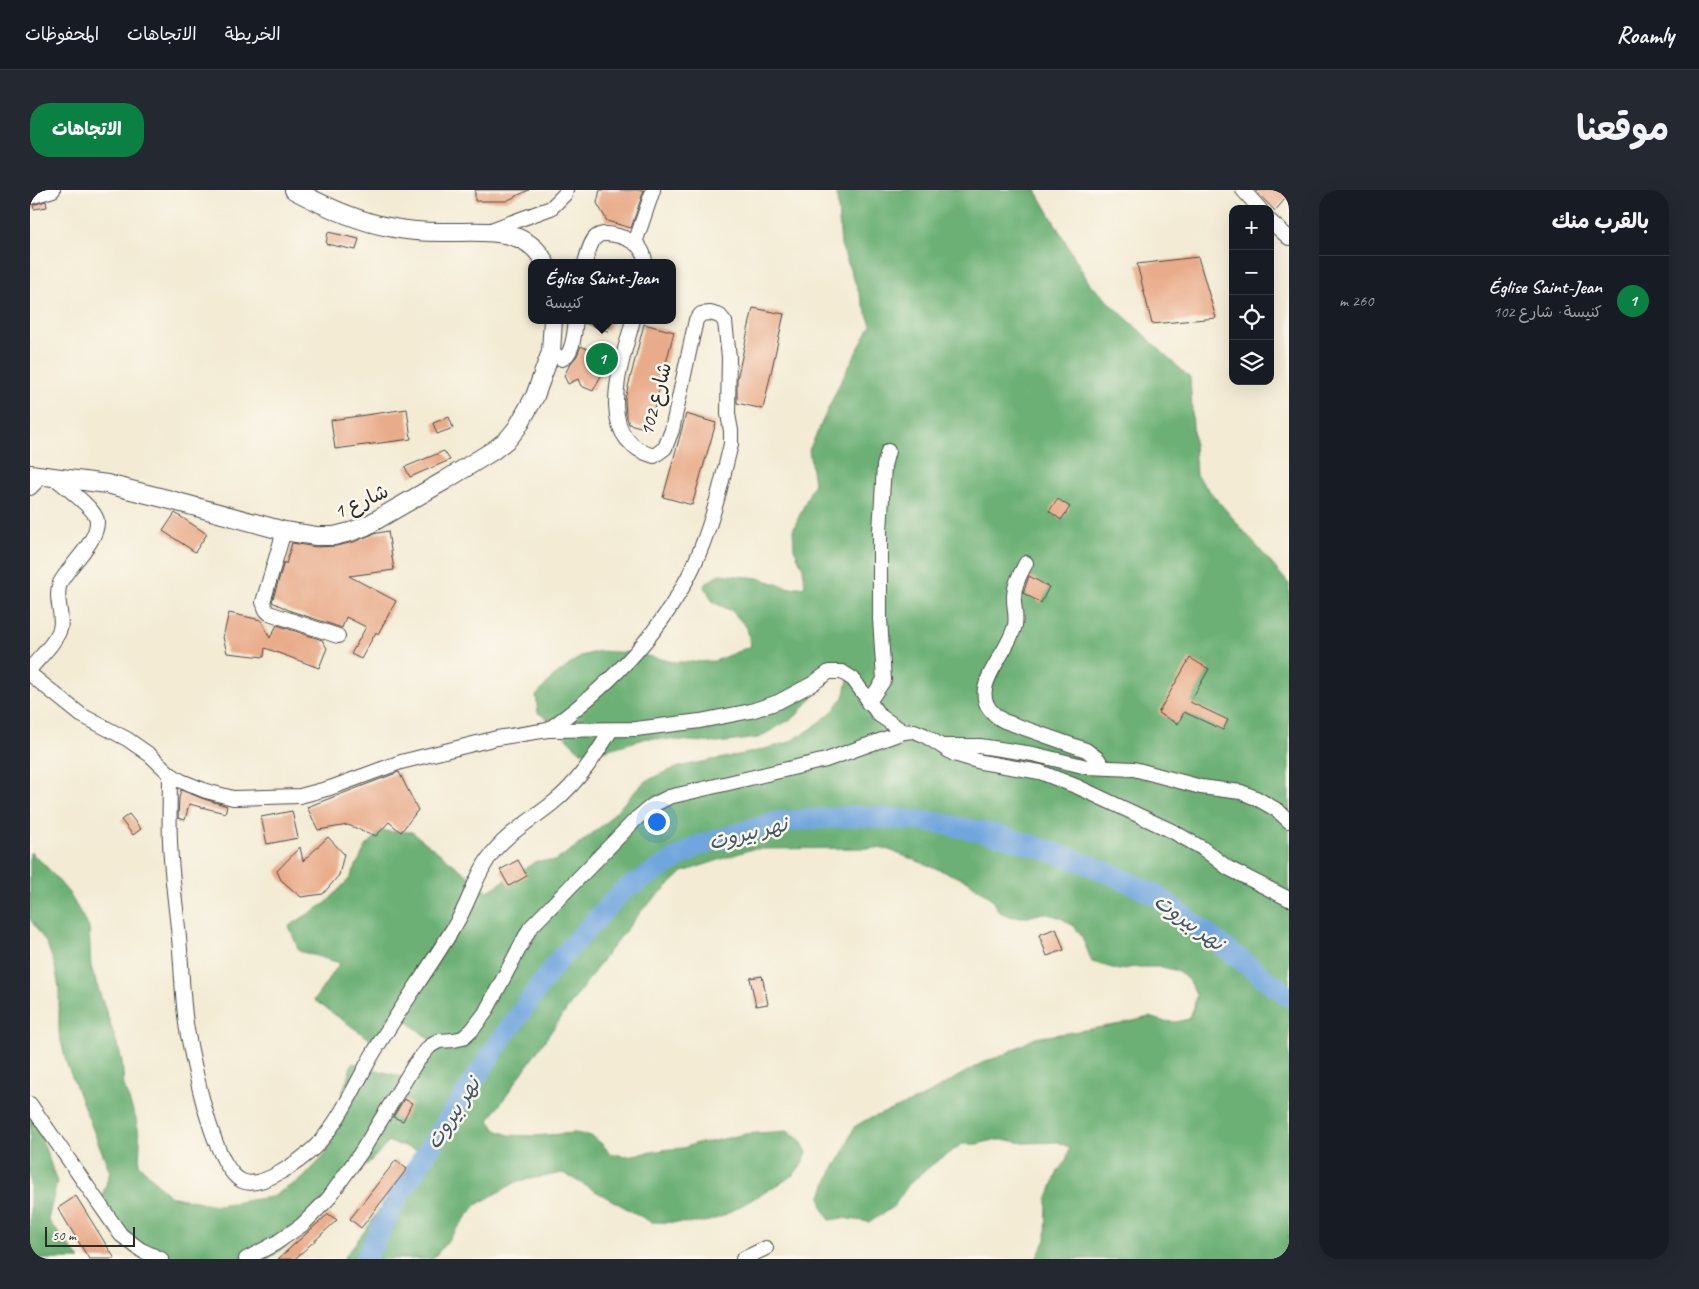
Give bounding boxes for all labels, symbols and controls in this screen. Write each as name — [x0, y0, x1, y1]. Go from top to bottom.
text: Roamly — [1617, 20, 1674, 50]
text: المحفوظات — [25, 23, 99, 45]
text: الاتجاهات — [127, 23, 197, 45]
text: الخريطة — [225, 23, 281, 45]
button: الاتجاهات — [30, 103, 144, 157]
text: موقعنا — [1576, 106, 1669, 151]
map controls — [1229, 205, 1274, 385]
button: + — [1229, 205, 1274, 250]
text: بالقرب منك — [1552, 208, 1649, 234]
button: − — [1229, 250, 1274, 295]
popup — [528, 259, 676, 324]
text: Église Saint-Jean — [546, 266, 658, 290]
text: Église Saint-Jean — [1489, 275, 1602, 299]
text: 260 m — [1339, 291, 1373, 311]
text: 1 — [1629, 291, 1637, 311]
text: كنيسة — [546, 293, 584, 313]
button: locate — [1229, 295, 1274, 340]
text: كنيسة · شارع 102 — [1493, 302, 1602, 322]
pin: 1 — [586, 340, 618, 378]
button: layers — [1229, 340, 1274, 385]
street label: شارع 102 — [634, 360, 678, 439]
street label: شارع 1 — [330, 478, 393, 525]
your location — [644, 809, 670, 835]
water label: نهر بيروت — [706, 810, 792, 855]
water label: نهر بيروت — [1149, 888, 1231, 957]
water label: نهر بيروت — [420, 1070, 487, 1154]
scale bar — [45, 1224, 135, 1247]
text: 50 m — [52, 1227, 76, 1244]

